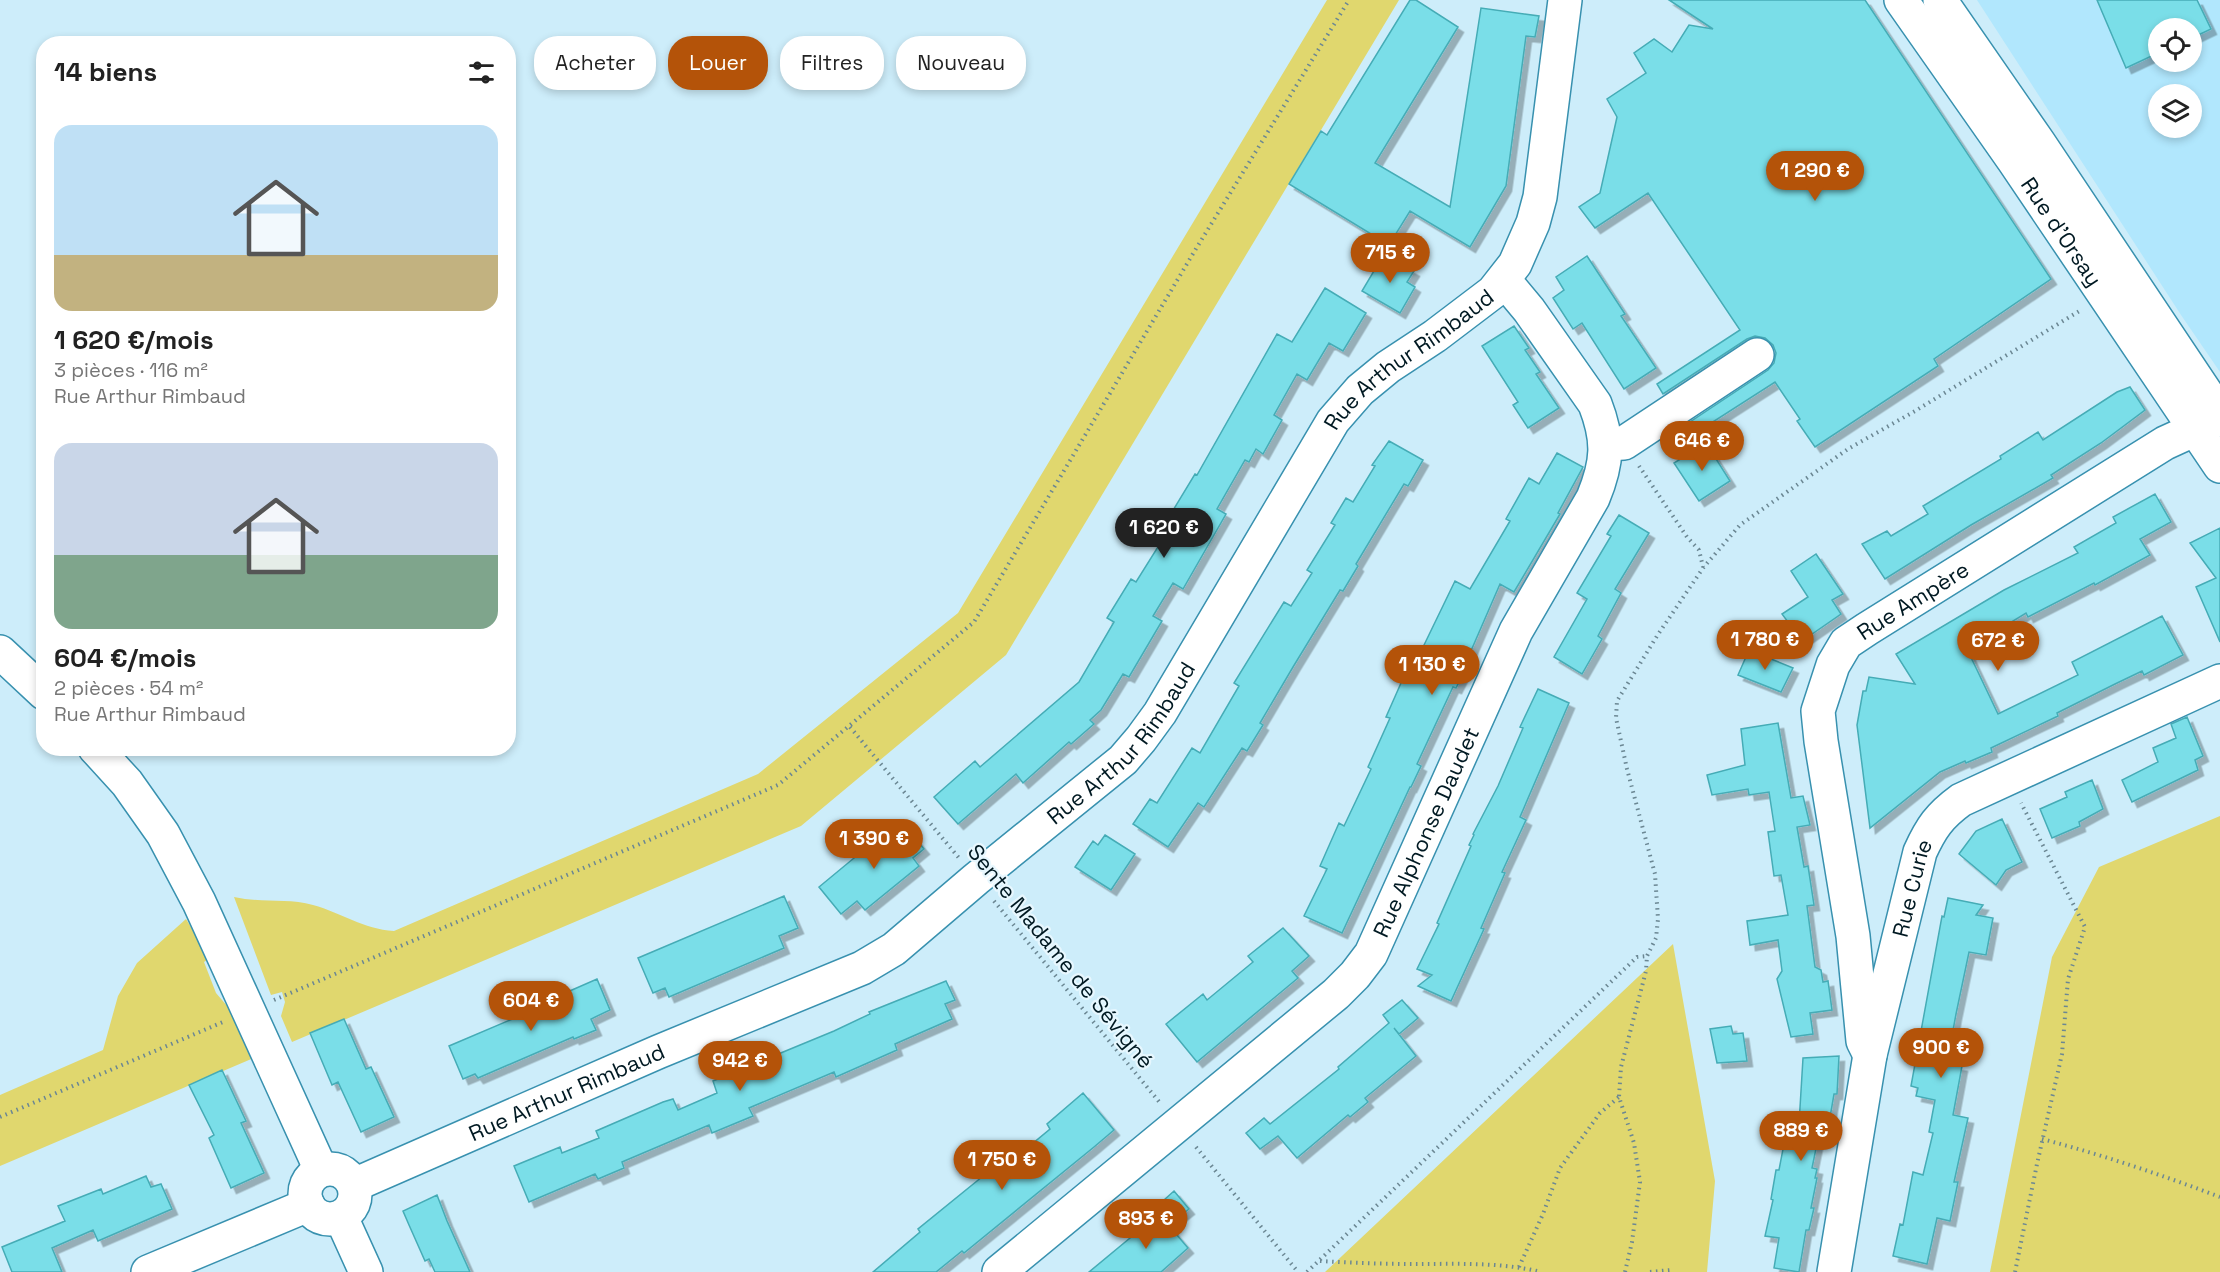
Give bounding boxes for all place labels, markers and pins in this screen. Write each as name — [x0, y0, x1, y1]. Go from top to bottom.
pin: 1 290 € — [1760, 151, 1870, 202]
pin: 715 € — [1348, 233, 1432, 284]
pin: 646 € — [1660, 421, 1744, 472]
pin: 1 620 € — [1109, 508, 1219, 559]
pin: 1 780 € — [1710, 620, 1820, 671]
pin: 672 € — [1956, 621, 2040, 672]
pin: 1 130 € — [1377, 645, 1487, 696]
pin: 1 390 € — [819, 819, 929, 870]
pin: 604 € — [489, 981, 573, 1032]
pin: 900 € — [1899, 1028, 1983, 1079]
pin: 942 € — [698, 1041, 782, 1092]
pin: 889 € — [1759, 1111, 1843, 1162]
pin: 1 750 € — [947, 1140, 1057, 1191]
pin: 893 € — [1104, 1199, 1188, 1250]

